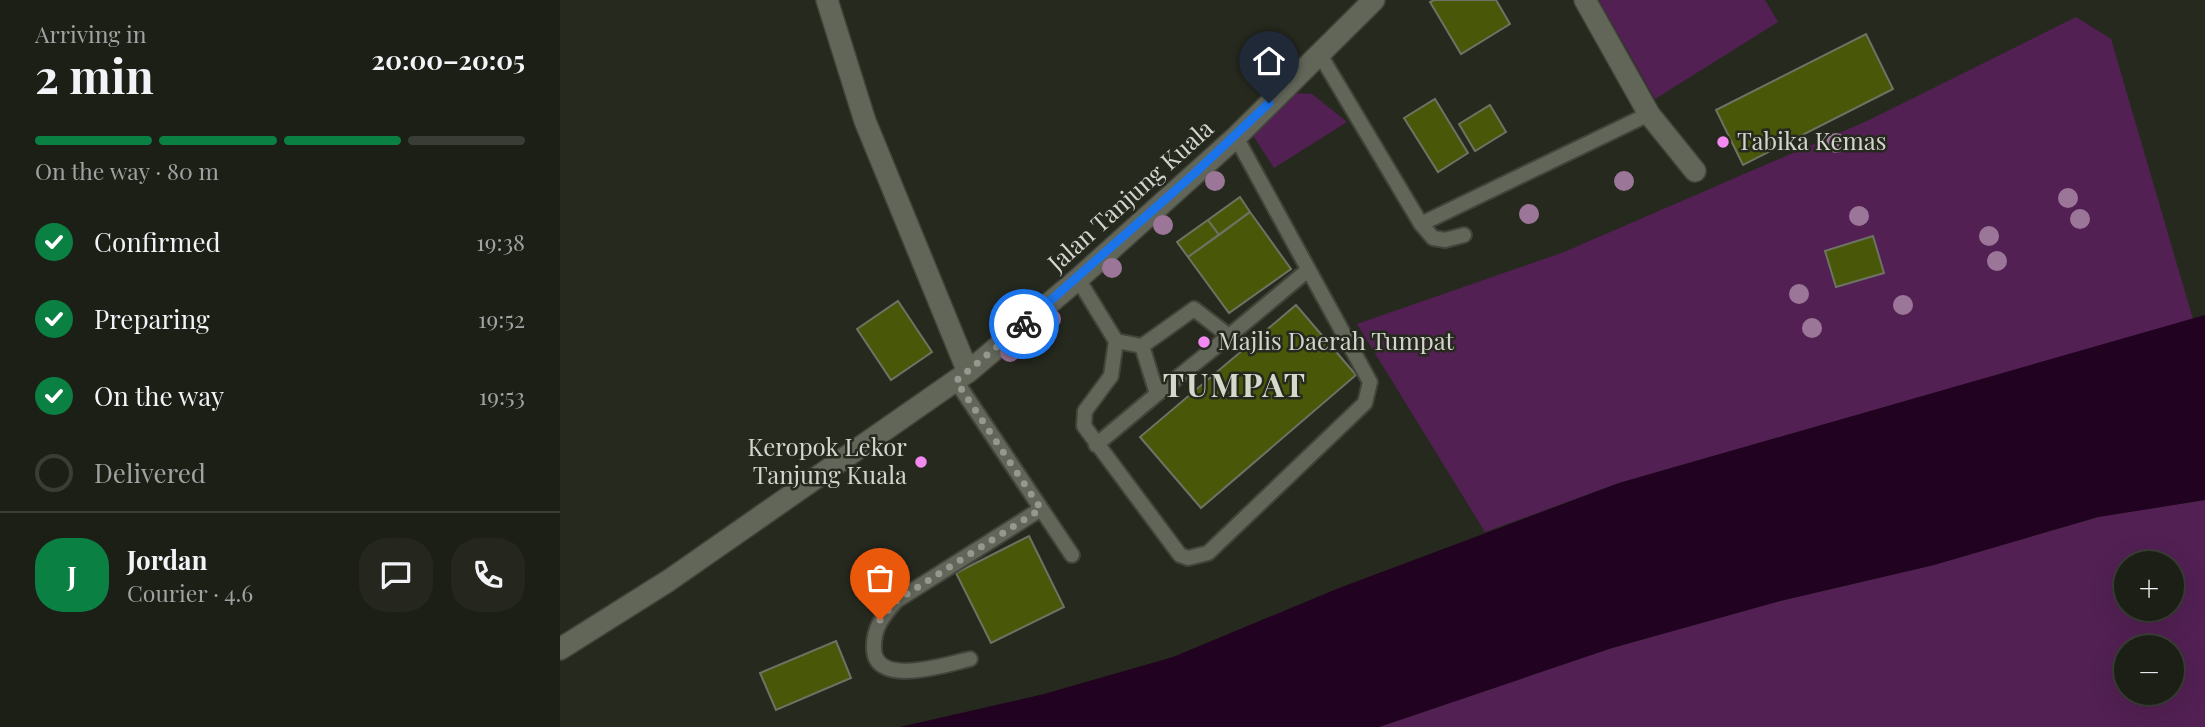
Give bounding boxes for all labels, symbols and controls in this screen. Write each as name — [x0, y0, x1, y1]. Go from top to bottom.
text: Arriving in — [35, 18, 147, 49]
pin — [1239, 31, 1299, 103]
text: 20:00–20:05 — [372, 42, 525, 77]
icon: home — [1250, 42, 1288, 80]
text: 2 min — [35, 44, 154, 106]
street label: Jalan Tanjung Kuala — [1039, 112, 1219, 278]
place label: Tabika Kemas — [1737, 124, 1887, 156]
marker: Tabika Kemas — [1715, 134, 1731, 150]
text: On the way · 80 m — [35, 155, 219, 186]
icon: check — [35, 223, 73, 261]
text: Confirmed — [94, 224, 221, 259]
text: 19:38 — [476, 226, 525, 257]
courier — [989, 289, 1059, 359]
icon: check — [35, 300, 73, 338]
text: Preparing — [94, 301, 210, 336]
text: 19:52 — [478, 303, 525, 334]
icon: bike — [1005, 305, 1043, 343]
place label: Majlis Daerah Tumpat — [1218, 324, 1455, 356]
marker: Majlis Daerah Tumpat — [1196, 334, 1212, 350]
district label: TUMPAT — [1163, 362, 1307, 405]
icon: check — [35, 377, 73, 415]
text: On the way — [94, 378, 224, 413]
text: 19:53 — [479, 380, 525, 411]
place label: Keropok Lekor Tanjung Kuala — [747, 430, 907, 490]
marker: Keropok Lekor Tanjung Kuala — [913, 454, 929, 470]
text: Delivered — [94, 455, 206, 490]
button: chat — [359, 538, 433, 612]
button: phone — [451, 538, 525, 612]
text: Jordan — [127, 542, 207, 577]
pin — [850, 548, 910, 620]
map controls — [2114, 551, 2184, 705]
button: + — [2114, 551, 2184, 621]
text: J — [67, 558, 77, 593]
icon: bag — [861, 559, 899, 597]
text: Courier · 4.6 — [127, 577, 253, 608]
button: − — [2114, 635, 2184, 705]

